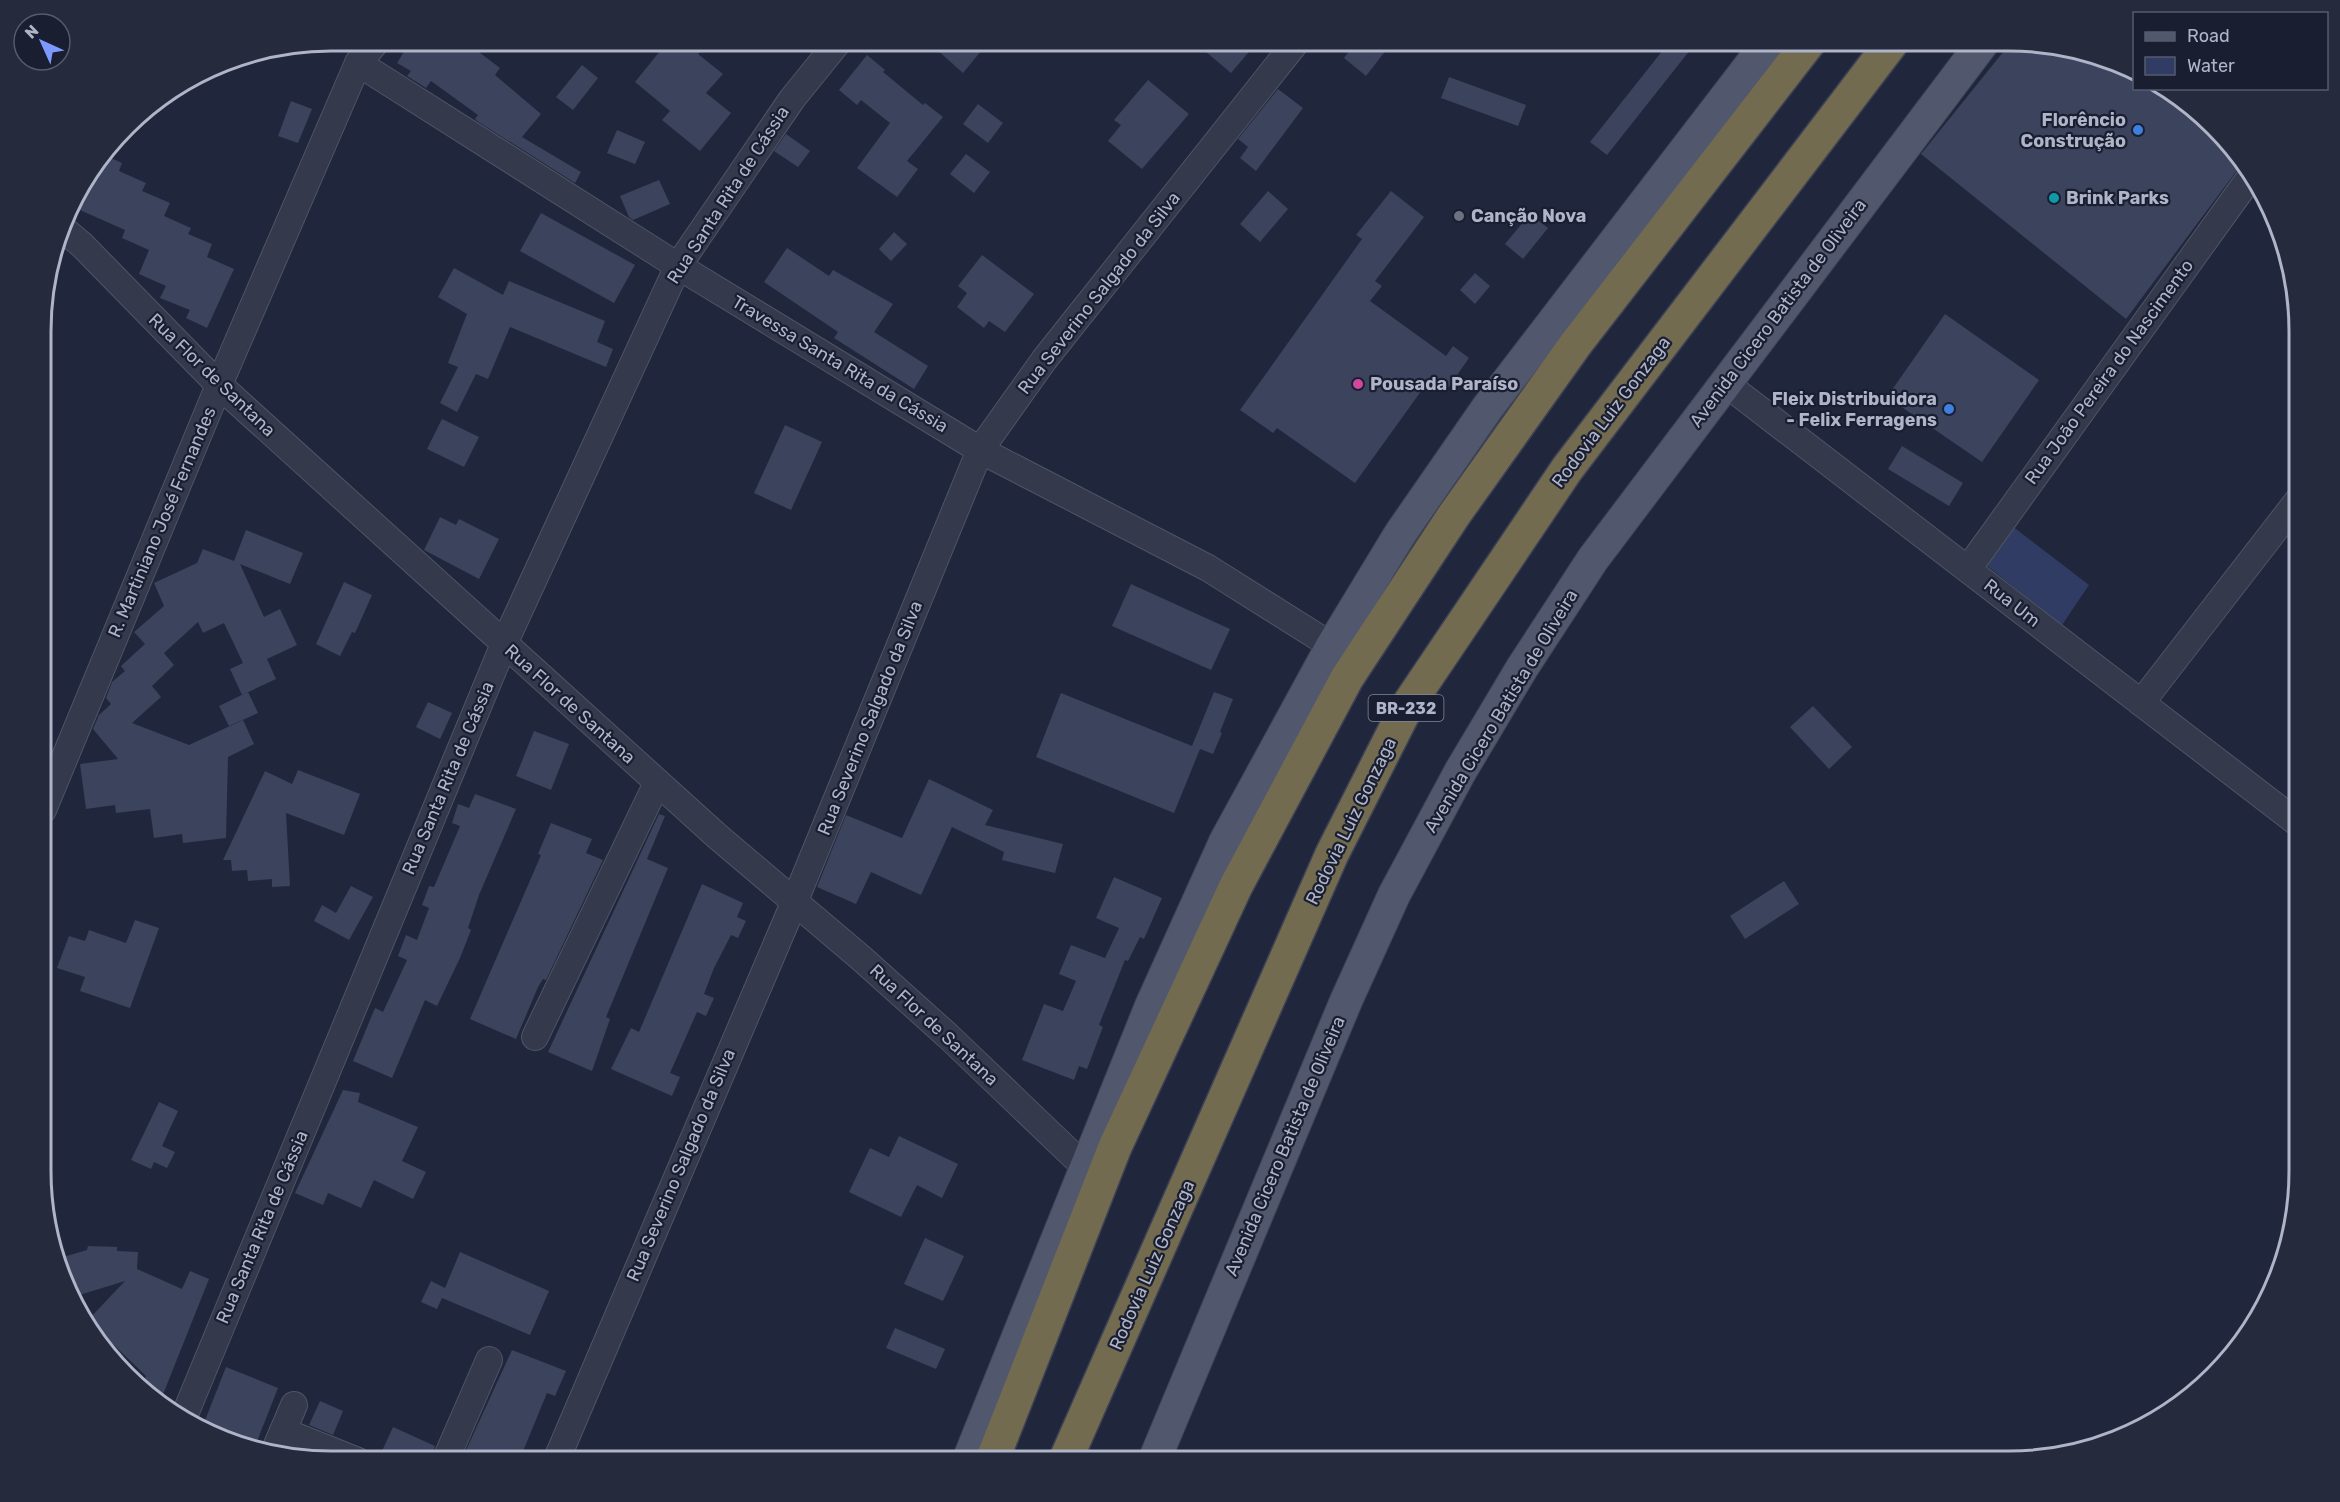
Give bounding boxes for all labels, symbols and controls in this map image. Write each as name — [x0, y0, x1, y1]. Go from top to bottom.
north arrow — [12, 12, 72, 72]
legend — [2133, 12, 2328, 90]
text: N — [21, 21, 43, 43]
text: Road — [2187, 25, 2230, 47]
text: Water — [2187, 55, 2235, 77]
street label: Rua Santa Rita de Cássia — [662, 102, 794, 288]
place label: Florêncio Construção — [2021, 109, 2126, 152]
marker: Florêncio Construção — [2131, 123, 2145, 137]
street label: Rua Severino Salgado da Silva — [1013, 187, 1185, 399]
place label: Brink Parks — [2066, 187, 2169, 209]
marker: Brink Parks — [2047, 191, 2061, 205]
street label: Avenida Cicero Batista de Oliveira — [1685, 195, 1871, 431]
place label: Canção Nova — [1471, 205, 1586, 227]
marker: Canção Nova — [1452, 209, 1466, 223]
street label: Rua João Pereira do Nascimento — [2020, 255, 2198, 489]
street label: Travessa Santa Rita da Cássia — [728, 291, 952, 437]
street label: Rua Flor de Santana — [144, 309, 280, 441]
street label: Rodovia Luiz Gonzaga — [1547, 332, 1675, 492]
place label: Pousada Paraíso — [1370, 373, 1518, 395]
marker: Pousada Paraíso — [1351, 377, 1365, 391]
place label: Fleix Distribuidora - Felix Ferragens — [1772, 388, 1937, 431]
marker: Fleix Distribuidora - Felix Ferragens — [1942, 402, 1956, 416]
street label: R. Martiniano José Fernandes — [103, 403, 221, 641]
street label: Rua Um — [1979, 574, 2045, 632]
street label: Avenida Cicero Batista de Oliveira — [1419, 585, 1583, 837]
street label: Rua Severino Salgado da Silva — [813, 598, 927, 838]
street label: Rua Flor de Santana — [500, 640, 640, 768]
street label: Rua Santa Rita de Cássia — [397, 678, 499, 878]
road number: BR-232 — [1368, 695, 1444, 721]
street label: Rodovia Luiz Gonzaga — [1301, 734, 1401, 908]
street label: Rua Flor de Santana — [865, 960, 1003, 1090]
street label: Avenida Cicero Batista de Oliveira — [1220, 1013, 1350, 1279]
street label: Rua Severino Salgado da Silva — [622, 1045, 740, 1285]
street label: Rua Santa Rita de Cássia — [211, 1127, 313, 1327]
street label: Rodovia Luiz Gonzaga — [1105, 1177, 1199, 1353]

